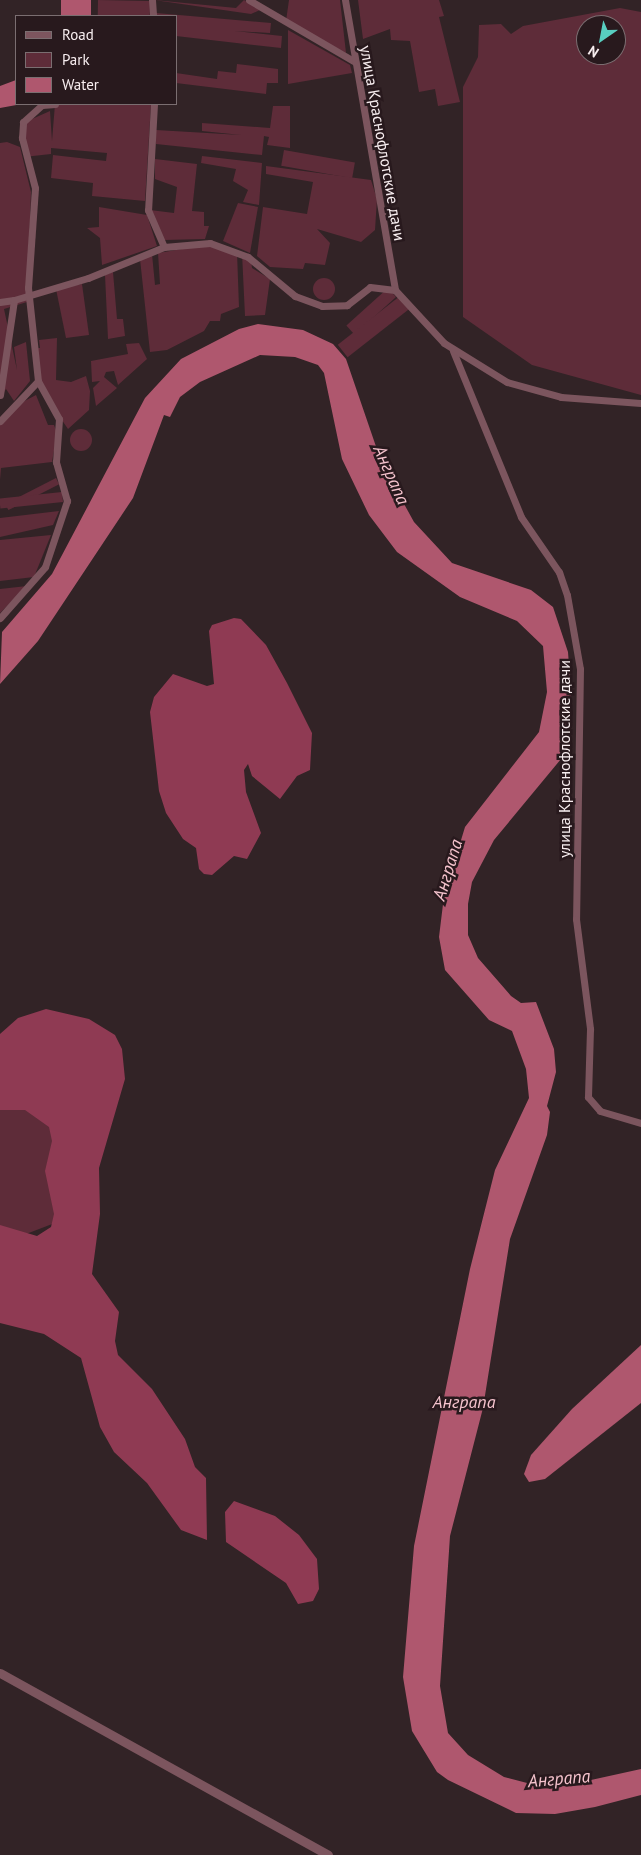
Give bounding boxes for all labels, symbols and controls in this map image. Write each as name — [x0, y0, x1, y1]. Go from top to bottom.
legend — [15, 15, 178, 105]
north arrow — [576, 15, 626, 65]
text: Road — [62, 25, 94, 44]
text: N — [585, 42, 602, 62]
street label: улица Краснофлотские дачи — [356, 44, 410, 242]
text: Park — [62, 50, 90, 69]
text: Water — [62, 75, 99, 94]
water label: Анграпа — [368, 442, 414, 508]
street label: улица Краснофлотские дачи — [554, 660, 574, 858]
water label: Анграпа — [428, 837, 468, 903]
water label: Анграпа — [433, 1391, 495, 1413]
water label: Анграпа — [527, 1766, 591, 1792]

